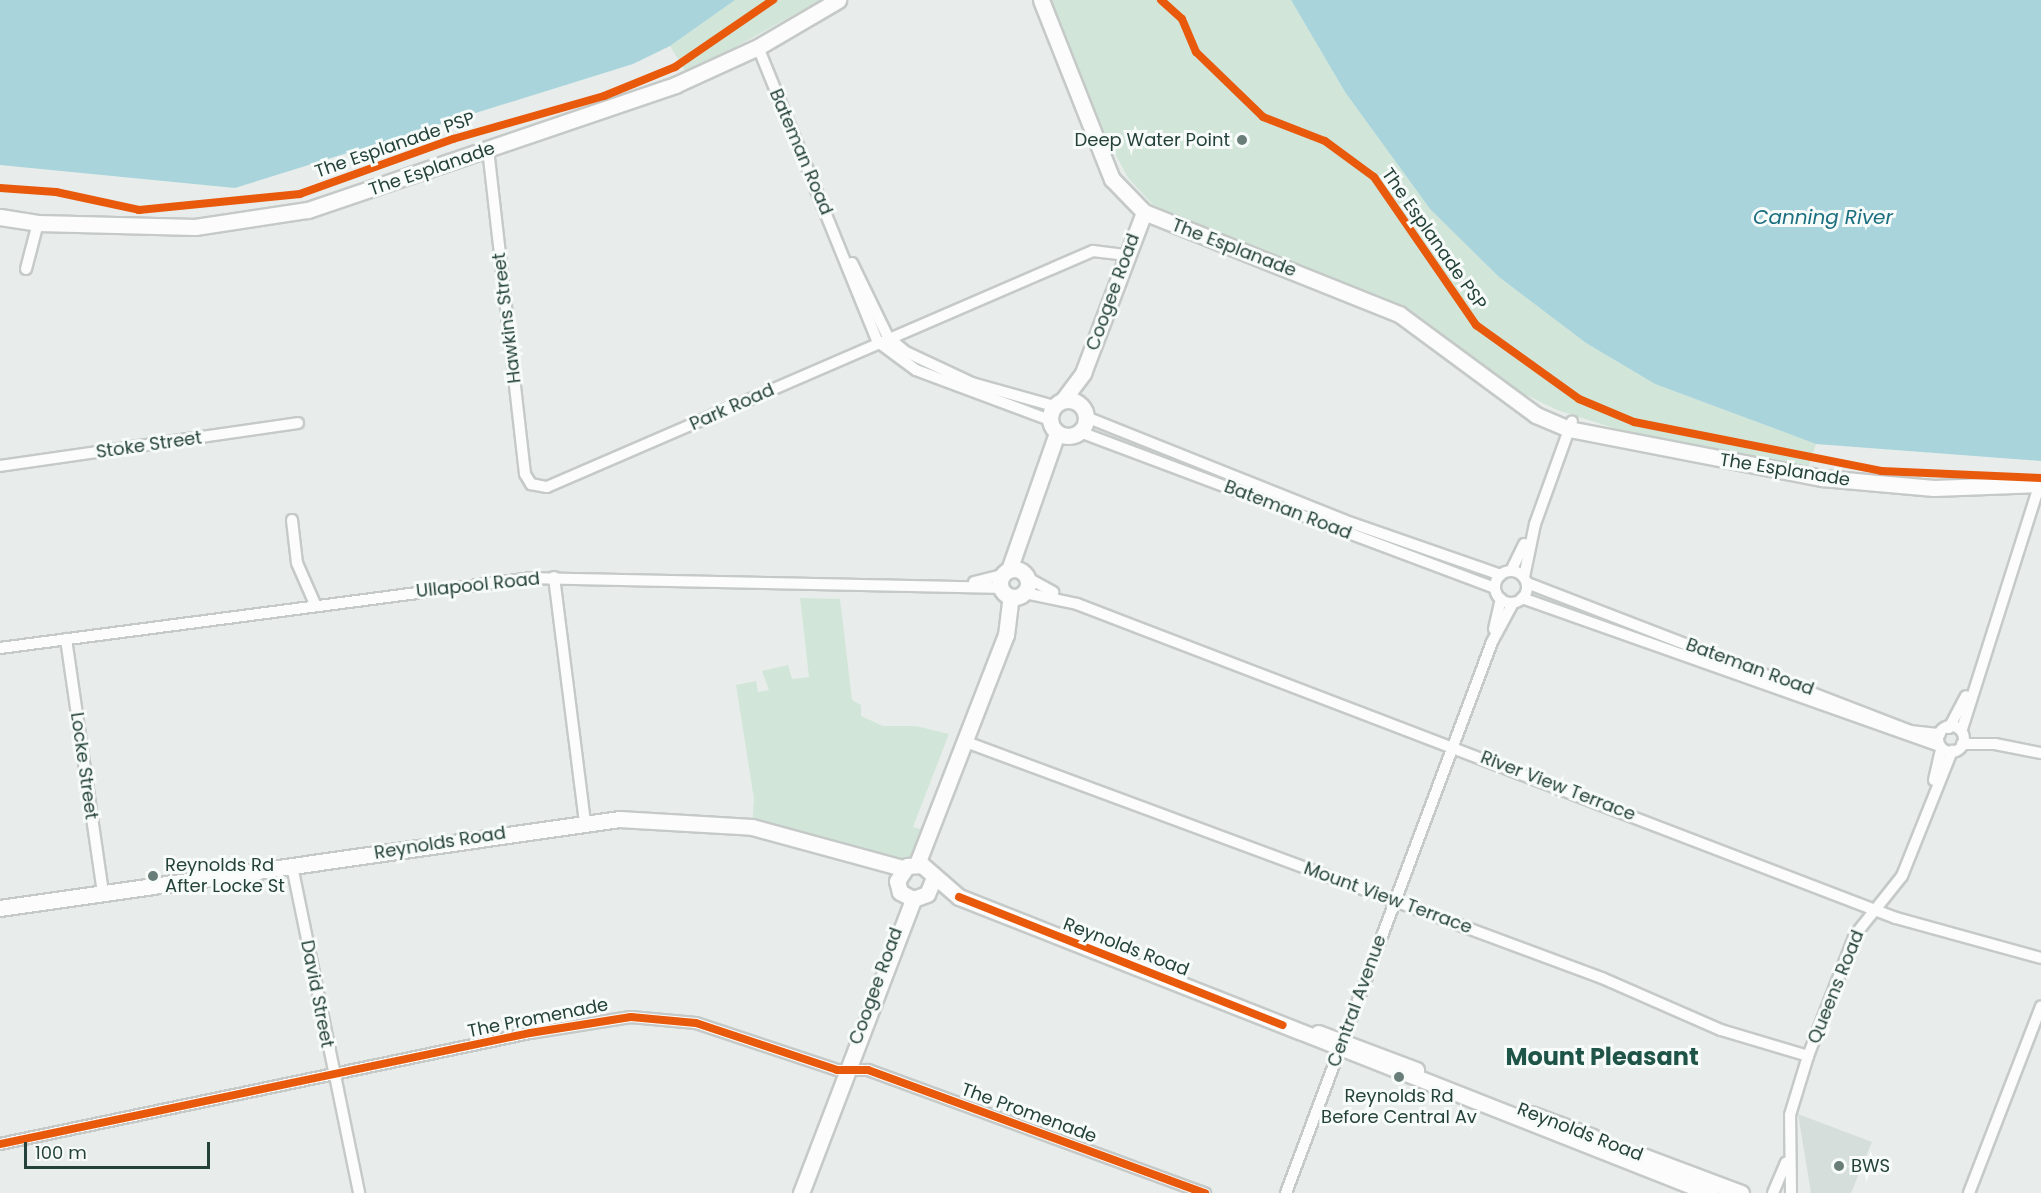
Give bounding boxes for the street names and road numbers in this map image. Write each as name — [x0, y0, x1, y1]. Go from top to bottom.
street label: Bateman Road — [765, 86, 837, 218]
street label: The Esplanade PSP — [312, 107, 478, 183]
street label: The Esplanade — [366, 137, 498, 201]
street label: The Esplanade PSP — [1377, 164, 1491, 314]
street label: The Esplanade — [1169, 214, 1299, 282]
street label: Coogee Road — [1082, 231, 1144, 353]
street label: Hawkins Street — [488, 251, 526, 385]
street label: Park Road — [686, 379, 778, 435]
street label: Stoke Street — [95, 427, 203, 463]
street label: The Esplanade — [1718, 449, 1852, 491]
street label: Bateman Road — [1221, 476, 1355, 544]
street label: Ullapool Road — [415, 568, 541, 602]
street label: Bateman Road — [1683, 634, 1817, 700]
street label: Locke Street — [66, 711, 102, 821]
street label: River View Terrace — [1478, 747, 1638, 825]
street label: Reynolds Road — [373, 822, 507, 864]
street label: Mount View Terrace — [1301, 858, 1475, 938]
street label: Reynolds Road — [1060, 913, 1192, 981]
street label: Coogee Road — [845, 925, 907, 1047]
street label: Queens Road — [1803, 927, 1869, 1047]
street label: Central Avenue — [1323, 932, 1391, 1070]
street label: David Street — [296, 938, 338, 1050]
street label: The Promenade — [466, 994, 610, 1042]
street label: The Promenade — [958, 1078, 1100, 1148]
street label: Reynolds Road — [1514, 1098, 1646, 1166]

